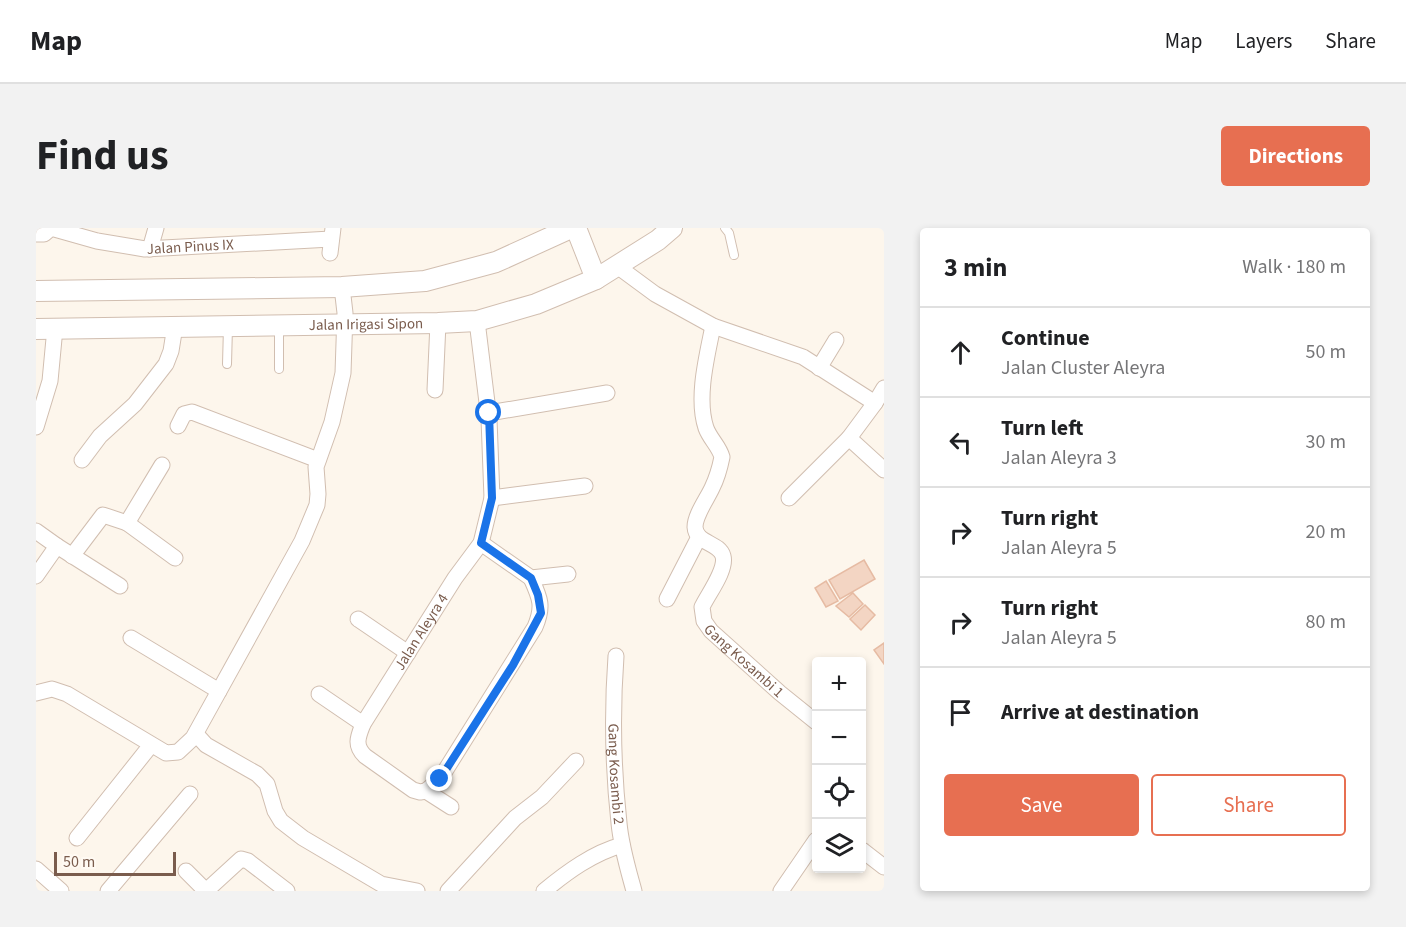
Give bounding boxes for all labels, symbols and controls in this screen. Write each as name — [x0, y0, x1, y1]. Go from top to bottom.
text: Map — [30, 21, 82, 61]
text: Map — [1165, 26, 1202, 56]
text: Layers — [1235, 26, 1292, 56]
text: Share — [1325, 26, 1376, 56]
text: Find us — [36, 126, 169, 186]
button: Directions — [1221, 126, 1370, 186]
street label: Jalan Pinus IX — [146, 234, 235, 260]
text: 3 min — [944, 249, 1007, 286]
text: Walk · 180 m — [1242, 253, 1346, 281]
street label: Jalan Irigasi Sipon — [309, 313, 423, 336]
text: Continue — [1001, 322, 1090, 354]
icon: ahead — [944, 336, 977, 369]
text: 50 m — [1306, 338, 1346, 366]
text: Jalan Cluster Aleyra — [1001, 354, 1165, 382]
route start — [475, 399, 501, 425]
text: Turn left — [1001, 412, 1083, 444]
icon: left — [944, 426, 977, 459]
text: 30 m — [1306, 428, 1346, 456]
text: Jalan Aleyra 3 — [1001, 444, 1117, 472]
text: Turn right — [1001, 502, 1098, 534]
icon: right — [944, 516, 977, 549]
text: 20 m — [1306, 518, 1346, 546]
text: Jalan Aleyra 5 — [1001, 534, 1117, 562]
street label: Jalan Aleyra 4 — [390, 589, 454, 674]
text: Turn right — [1001, 592, 1098, 624]
icon: right — [944, 606, 977, 639]
text: 80 m — [1306, 608, 1346, 636]
street label: Gang Kosambi 1 — [698, 620, 788, 703]
text: Jalan Aleyra 5 — [1001, 624, 1117, 652]
map controls — [812, 657, 866, 873]
button: + — [812, 657, 866, 711]
icon: arrive — [944, 696, 977, 729]
text: Arrive at destination — [1001, 696, 1199, 728]
button: − — [812, 711, 866, 765]
street label: Gang Kosambi 2 — [603, 723, 629, 825]
route end — [426, 765, 452, 791]
button: locate — [812, 765, 866, 819]
button: Save — [944, 774, 1139, 836]
button: Share — [1151, 774, 1346, 836]
button: layers — [812, 819, 866, 873]
scale bar — [54, 849, 176, 876]
text: 50 m — [63, 851, 95, 873]

